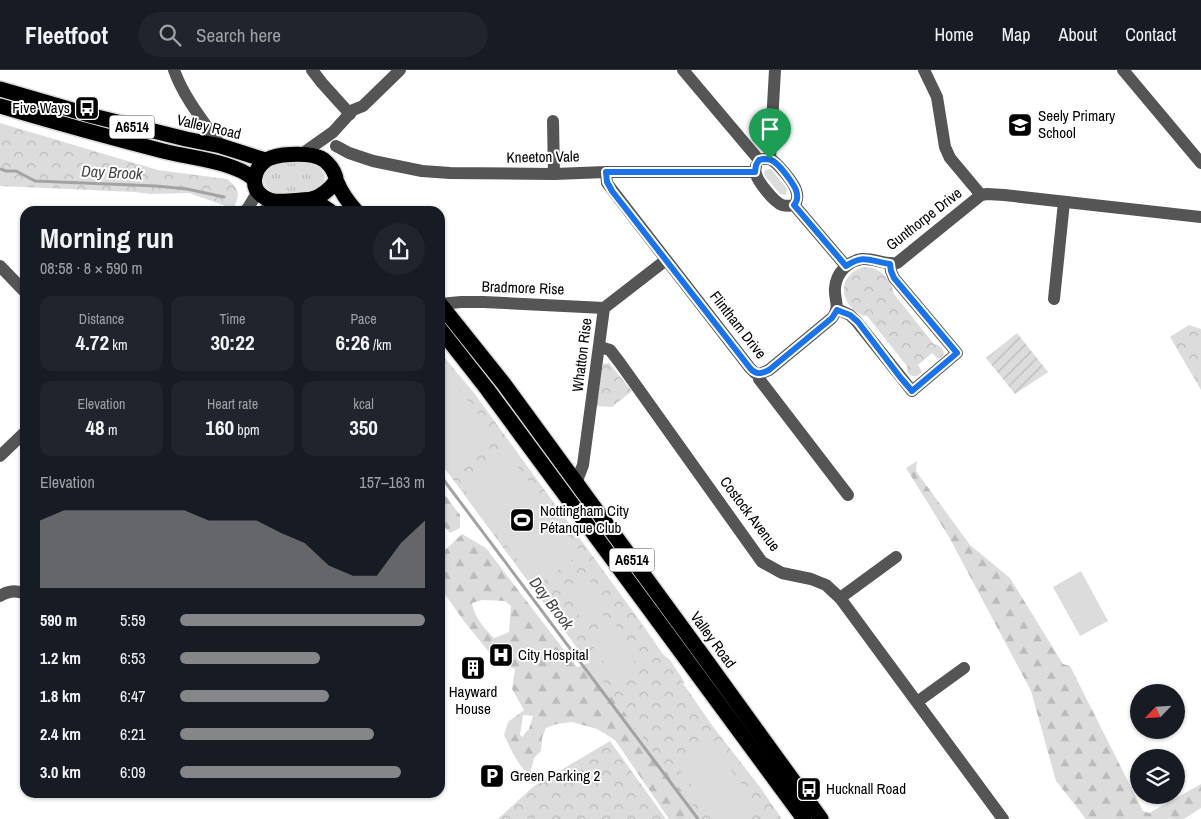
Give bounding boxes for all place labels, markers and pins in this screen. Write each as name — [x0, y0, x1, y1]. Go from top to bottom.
bus stop icon: Five Ways — [74, 95, 100, 121]
place label: Five Ways — [12, 97, 70, 118]
place label: Seely Primary School — [1038, 105, 1116, 143]
pin — [749, 108, 791, 159]
school or university icon: Seely Primary School — [1007, 112, 1033, 138]
place label: Nottingham City Pétanque Club — [540, 500, 630, 538]
sports icon: Nottingham City Pétanque Club — [509, 507, 535, 533]
hospital icon: City Hospital — [488, 642, 514, 668]
place label: City Hospital — [518, 644, 588, 665]
building icon: Hayward House — [460, 655, 486, 681]
place label: Hayward House — [449, 681, 497, 719]
parking icon: Green Parking 2 — [479, 763, 505, 789]
place label: Green Parking 2 — [510, 765, 600, 786]
bus stop icon: Hucknall Road — [796, 776, 822, 802]
place label: Hucknall Road — [826, 778, 906, 799]

